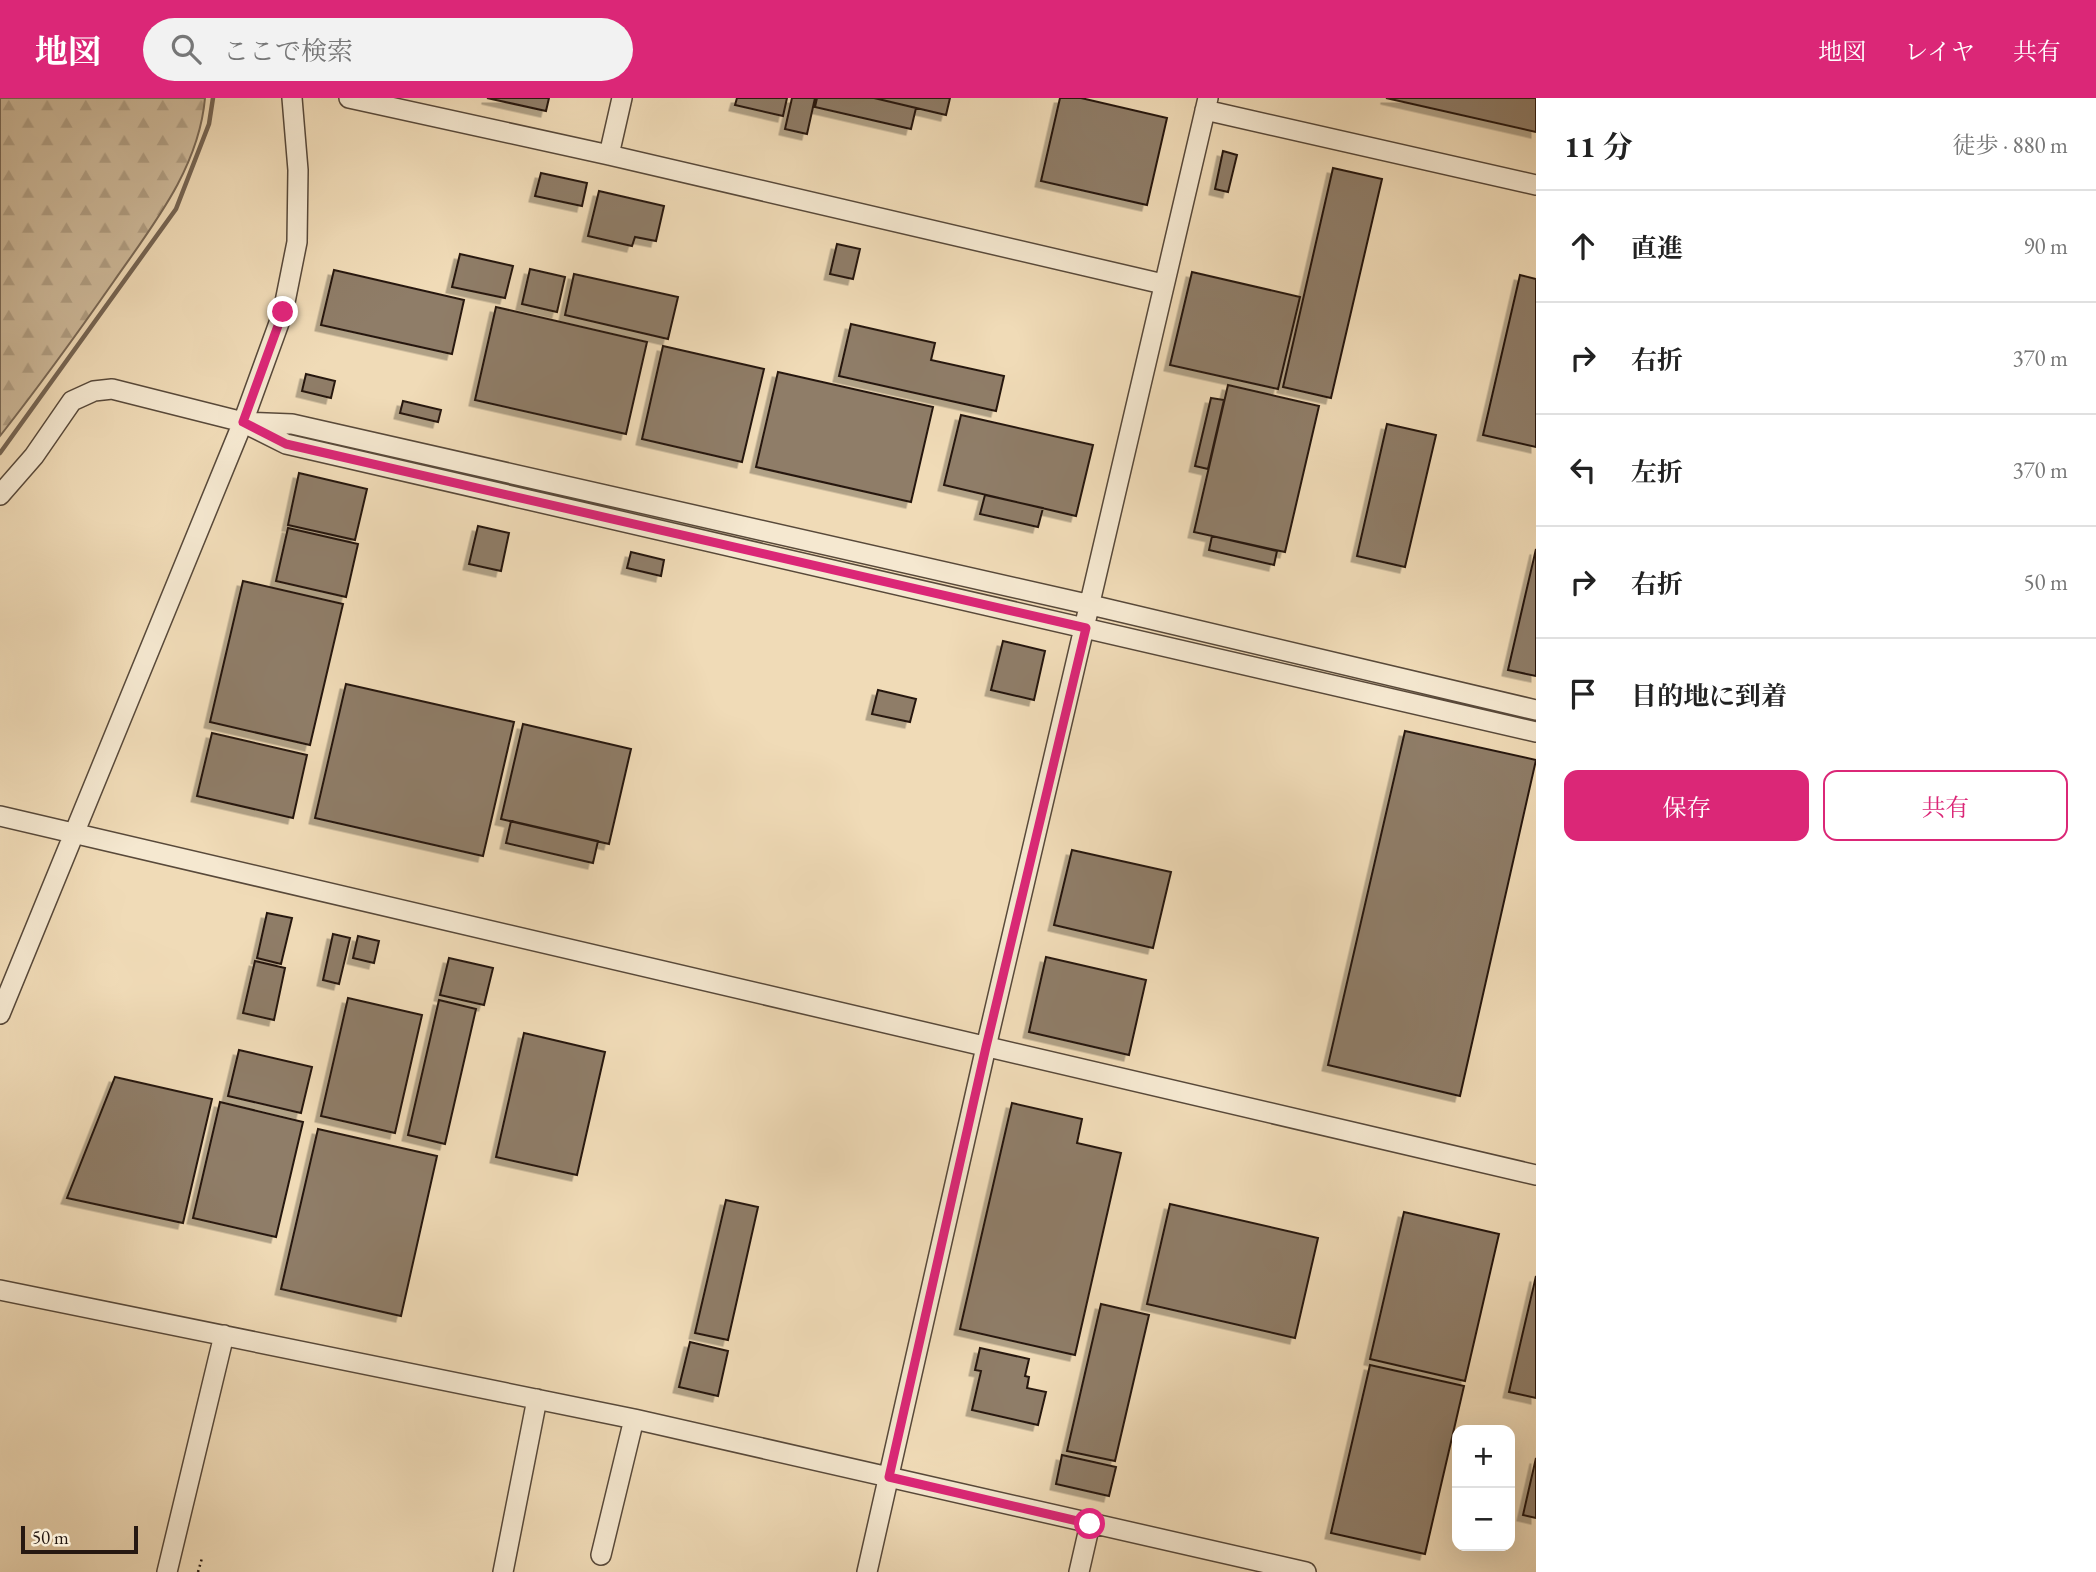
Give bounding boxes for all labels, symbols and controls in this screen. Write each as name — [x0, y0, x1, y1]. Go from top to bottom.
search box — [143, 18, 633, 81]
text: 地図 — [35, 30, 101, 73]
icon: search — [167, 30, 205, 68]
text: ここで検索 — [223, 34, 353, 68]
text: 地図 — [1818, 36, 1866, 67]
text: レイヤ — [1904, 36, 1975, 67]
text: 共有 — [2013, 36, 2061, 67]
text: 11 分 — [1564, 127, 1633, 166]
text: 徒歩 · 880 m — [1953, 130, 2068, 160]
icon: ahead — [1564, 227, 1602, 265]
text: 直進 — [1631, 231, 1683, 265]
text: 90 m — [2023, 231, 2068, 261]
route end — [267, 296, 298, 327]
icon: right — [1564, 339, 1602, 377]
text: 右折 — [1631, 343, 1683, 377]
text: 370 m — [2012, 343, 2068, 373]
icon: left — [1564, 451, 1602, 489]
text: 左折 — [1631, 455, 1683, 489]
text: 370 m — [2012, 455, 2068, 485]
icon: right — [1564, 563, 1602, 601]
text: 右折 — [1631, 567, 1683, 601]
text: 50 m — [2023, 567, 2068, 597]
icon: arrive — [1564, 675, 1602, 713]
text: 目的地に到着 — [1631, 679, 1787, 713]
button: 保存 — [1564, 770, 1809, 841]
button: 共有 — [1823, 770, 2068, 841]
map controls — [1452, 1425, 1515, 1551]
button: + — [1452, 1425, 1515, 1488]
button: − — [1452, 1488, 1515, 1551]
route start — [1074, 1508, 1105, 1539]
scale bar — [21, 1523, 138, 1555]
text: 50 m — [32, 1525, 69, 1550]

